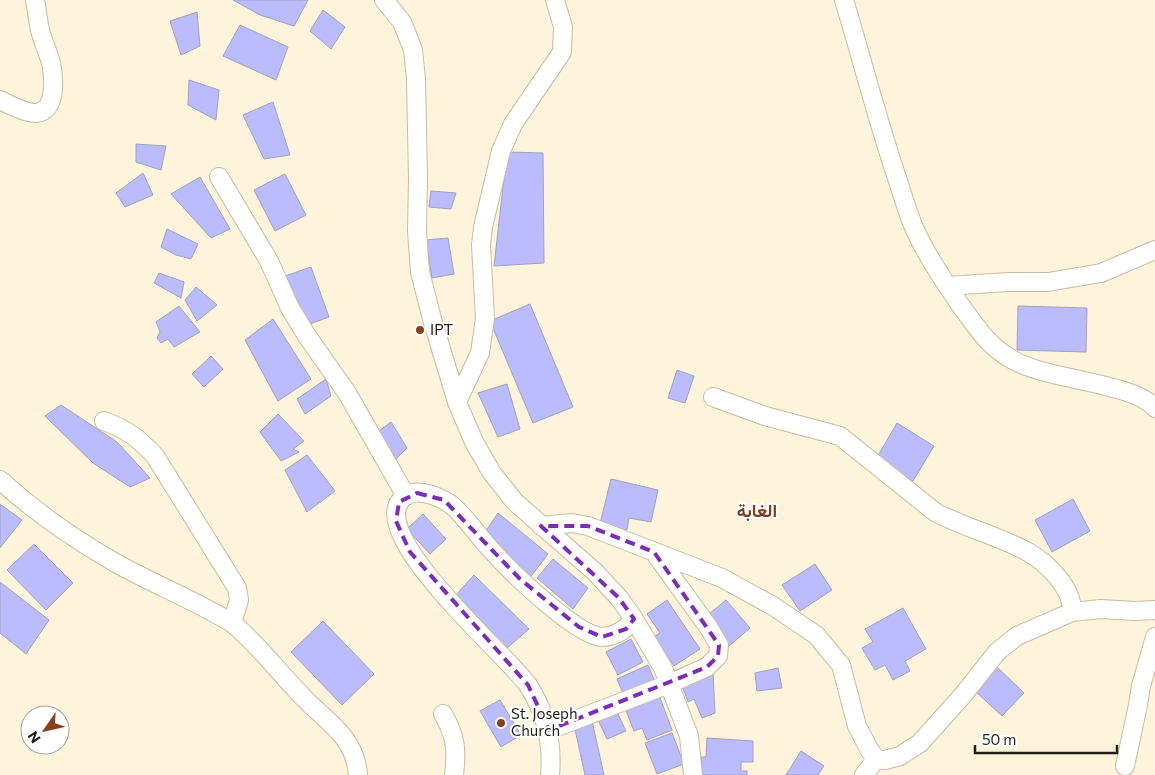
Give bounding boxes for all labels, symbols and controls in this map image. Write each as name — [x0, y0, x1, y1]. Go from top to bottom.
place label: IPT — [430, 320, 454, 338]
marker: IPT — [414, 324, 426, 336]
district label: الغابة — [737, 499, 777, 522]
place label: St. Joseph Church — [511, 704, 578, 739]
north arrow — [20, 705, 70, 755]
marker: St. Joseph Church — [495, 717, 507, 729]
scale bar — [975, 722, 1118, 754]
text: N — [24, 728, 44, 747]
text: 50 m — [982, 730, 1016, 748]

